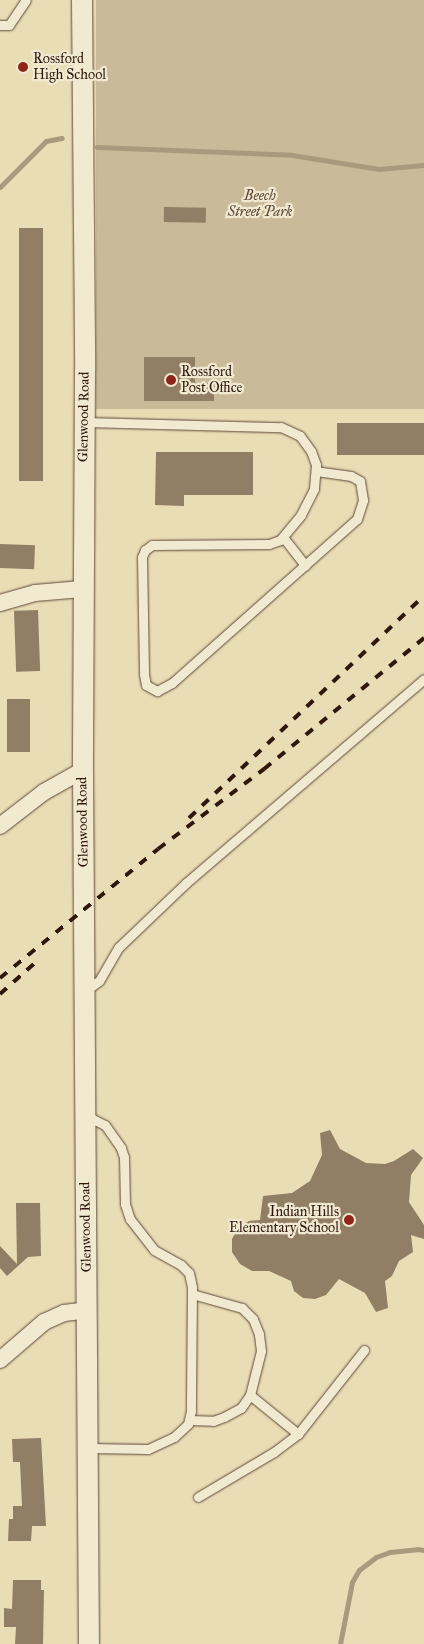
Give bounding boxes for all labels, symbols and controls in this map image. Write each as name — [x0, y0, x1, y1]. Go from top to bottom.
place label: Rossford High School — [33, 51, 106, 84]
marker: Rossford High School — [17, 61, 29, 73]
park label: Beech Street Park — [228, 188, 292, 220]
place label: Rossford Post Office — [181, 364, 242, 397]
street label: Glenwood Road — [75, 372, 93, 462]
marker: Rossford Post Office — [165, 374, 177, 386]
street label: Glenwood Road — [74, 777, 92, 867]
street label: Glenwood Road — [77, 1182, 95, 1272]
place label: Indian Hills Elementary School — [229, 1204, 339, 1236]
marker: Indian Hills Elementary School — [343, 1214, 355, 1226]

